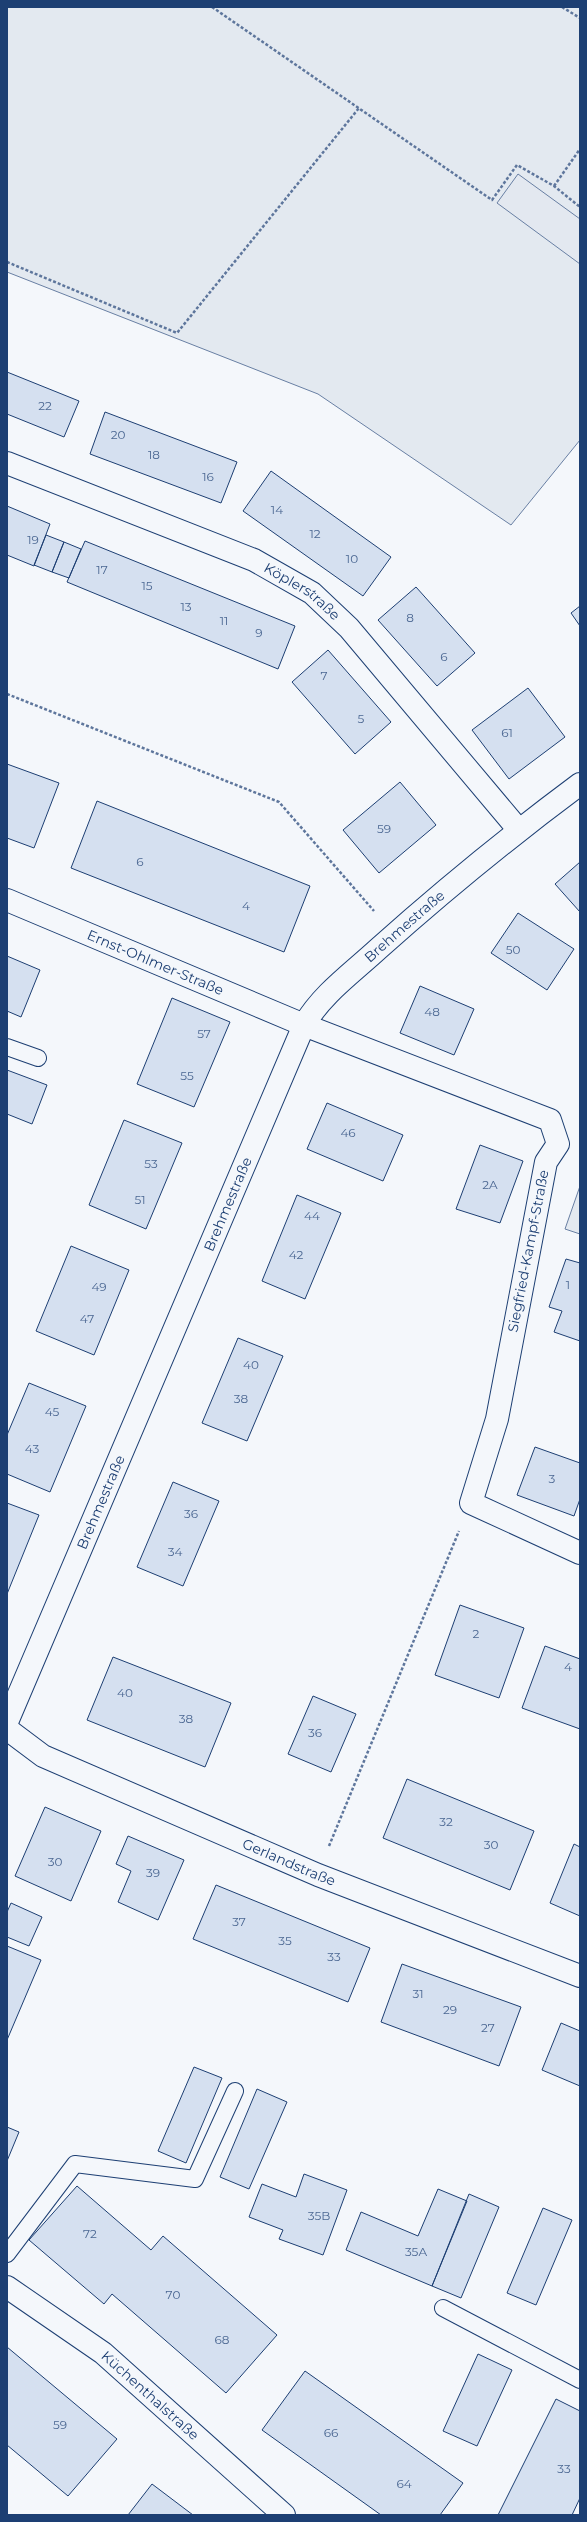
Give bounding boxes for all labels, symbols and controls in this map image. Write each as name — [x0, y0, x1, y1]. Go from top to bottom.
house number: 22 — [38, 398, 52, 413]
house number: 20 — [111, 427, 125, 442]
house number: 18 — [148, 447, 160, 462]
house number: 16 — [202, 469, 214, 484]
house number: 14 — [271, 502, 283, 517]
house number: 12 — [309, 526, 321, 541]
house number: 19 — [27, 532, 39, 547]
house number: 10 — [346, 551, 358, 566]
street label: Köplerstraße — [261, 559, 344, 624]
house number: 17 — [96, 562, 108, 577]
house number: 15 — [141, 578, 153, 593]
house number: 13 — [180, 599, 192, 614]
house number: 8 — [406, 610, 414, 625]
house number: 11 — [220, 613, 228, 628]
house number: 9 — [255, 625, 263, 640]
house number: 6 — [440, 649, 448, 664]
house number: 7 — [320, 668, 328, 683]
house number: 5 — [358, 711, 365, 726]
house number: 61 — [501, 725, 513, 740]
house number: 59 — [377, 821, 391, 836]
house number: 6 — [136, 854, 144, 869]
street label: Brehmestraße — [360, 886, 448, 966]
house number: 4 — [242, 898, 250, 913]
street label: Ernst-Ohlmer-Straße — [84, 926, 226, 999]
house number: 50 — [506, 942, 520, 957]
house number: 48 — [424, 1004, 440, 1019]
house number: 57 — [197, 1026, 211, 1041]
house number: 55 — [180, 1068, 194, 1083]
house number: 46 — [340, 1125, 356, 1140]
street label: Brehmestraße — [200, 1154, 256, 1254]
house number: 53 — [144, 1156, 158, 1171]
street label: Siegfried-Kampf-Straße — [503, 1168, 553, 1334]
house number: 2A — [482, 1177, 498, 1192]
house number: 51 — [134, 1192, 146, 1207]
house number: 44 — [304, 1208, 320, 1223]
house number: 42 — [289, 1247, 304, 1262]
house number: 1 — [566, 1277, 570, 1292]
house number: 49 — [91, 1279, 107, 1294]
house number: 47 — [80, 1311, 94, 1326]
house number: 40 — [243, 1357, 259, 1372]
house number: 38 — [234, 1391, 249, 1406]
house number: 45 — [45, 1404, 60, 1419]
house number: 43 — [25, 1441, 39, 1456]
street label: Brehmestraße — [73, 1452, 129, 1552]
house number: 3 — [549, 1471, 556, 1486]
house number: 36 — [184, 1506, 198, 1521]
house number: 34 — [168, 1544, 182, 1559]
house number: 2 — [473, 1626, 480, 1641]
house number: 4 — [564, 1659, 572, 1674]
house number: 40 — [117, 1685, 133, 1700]
house number: 38 — [179, 1711, 194, 1726]
house number: 36 — [308, 1725, 322, 1740]
house number: 32 — [439, 1814, 453, 1829]
street label: Gerlandstraße — [240, 1834, 338, 1890]
house number: 30 — [484, 1837, 498, 1852]
house number: 30 — [48, 1854, 62, 1869]
house number: 39 — [146, 1865, 160, 1880]
house number: 37 — [232, 1914, 246, 1929]
house number: 35 — [278, 1933, 292, 1948]
house number: 33 — [327, 1949, 341, 1964]
house number: 31 — [412, 1986, 424, 2001]
house number: 29 — [443, 2002, 457, 2017]
house number: 27 — [481, 2020, 495, 2035]
house number: 35B — [308, 2208, 330, 2223]
house number: 72 — [83, 2226, 97, 2241]
house number: 35A — [405, 2244, 427, 2259]
house number: 70 — [166, 2287, 180, 2302]
house number: 68 — [215, 2332, 230, 2347]
street label: Küchenthalstraße — [98, 2347, 203, 2444]
house number: 59 — [53, 2417, 67, 2432]
house number: 66 — [324, 2425, 338, 2440]
house number: 33 — [557, 2461, 571, 2476]
house number: 64 — [396, 2476, 412, 2491]

